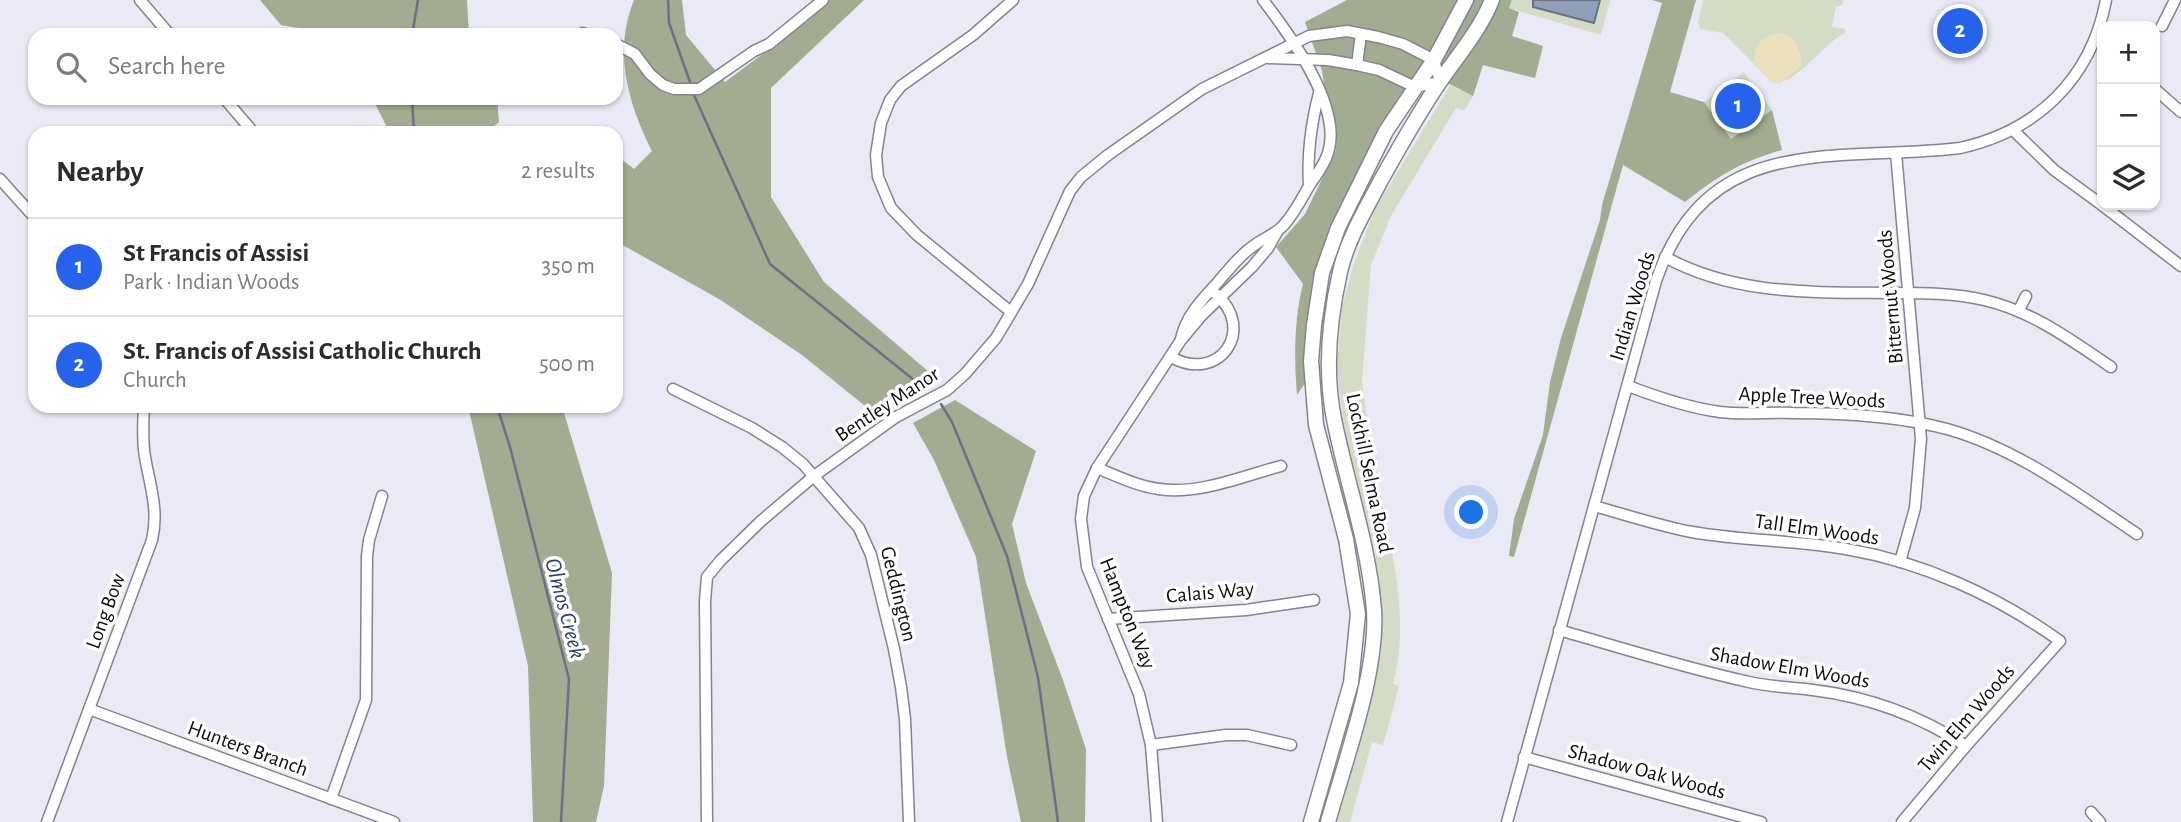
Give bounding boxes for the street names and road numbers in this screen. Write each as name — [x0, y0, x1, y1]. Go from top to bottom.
street label: Bitternut Woods — [1874, 229, 1907, 365]
street label: Indian Woods — [1606, 249, 1659, 363]
street label: Bentley Manor — [832, 363, 943, 446]
street label: Apple Tree Woods — [1738, 383, 1886, 412]
street label: Lockhill Selma Road — [1342, 392, 1397, 555]
street label: Tall Elm Woods — [1754, 510, 1880, 549]
street label: Geddington — [877, 544, 920, 644]
street label: Hampton Way — [1096, 555, 1159, 672]
street label: Long Bow — [82, 571, 129, 652]
street label: Calais Way — [1165, 578, 1255, 607]
street label: Shadow Elm Woods — [1709, 643, 1871, 692]
street label: Twin Elm Woods — [1914, 660, 2019, 776]
street label: Hunters Branch — [185, 717, 311, 780]
street label: Shadow Oak Woods — [1566, 740, 1728, 803]

